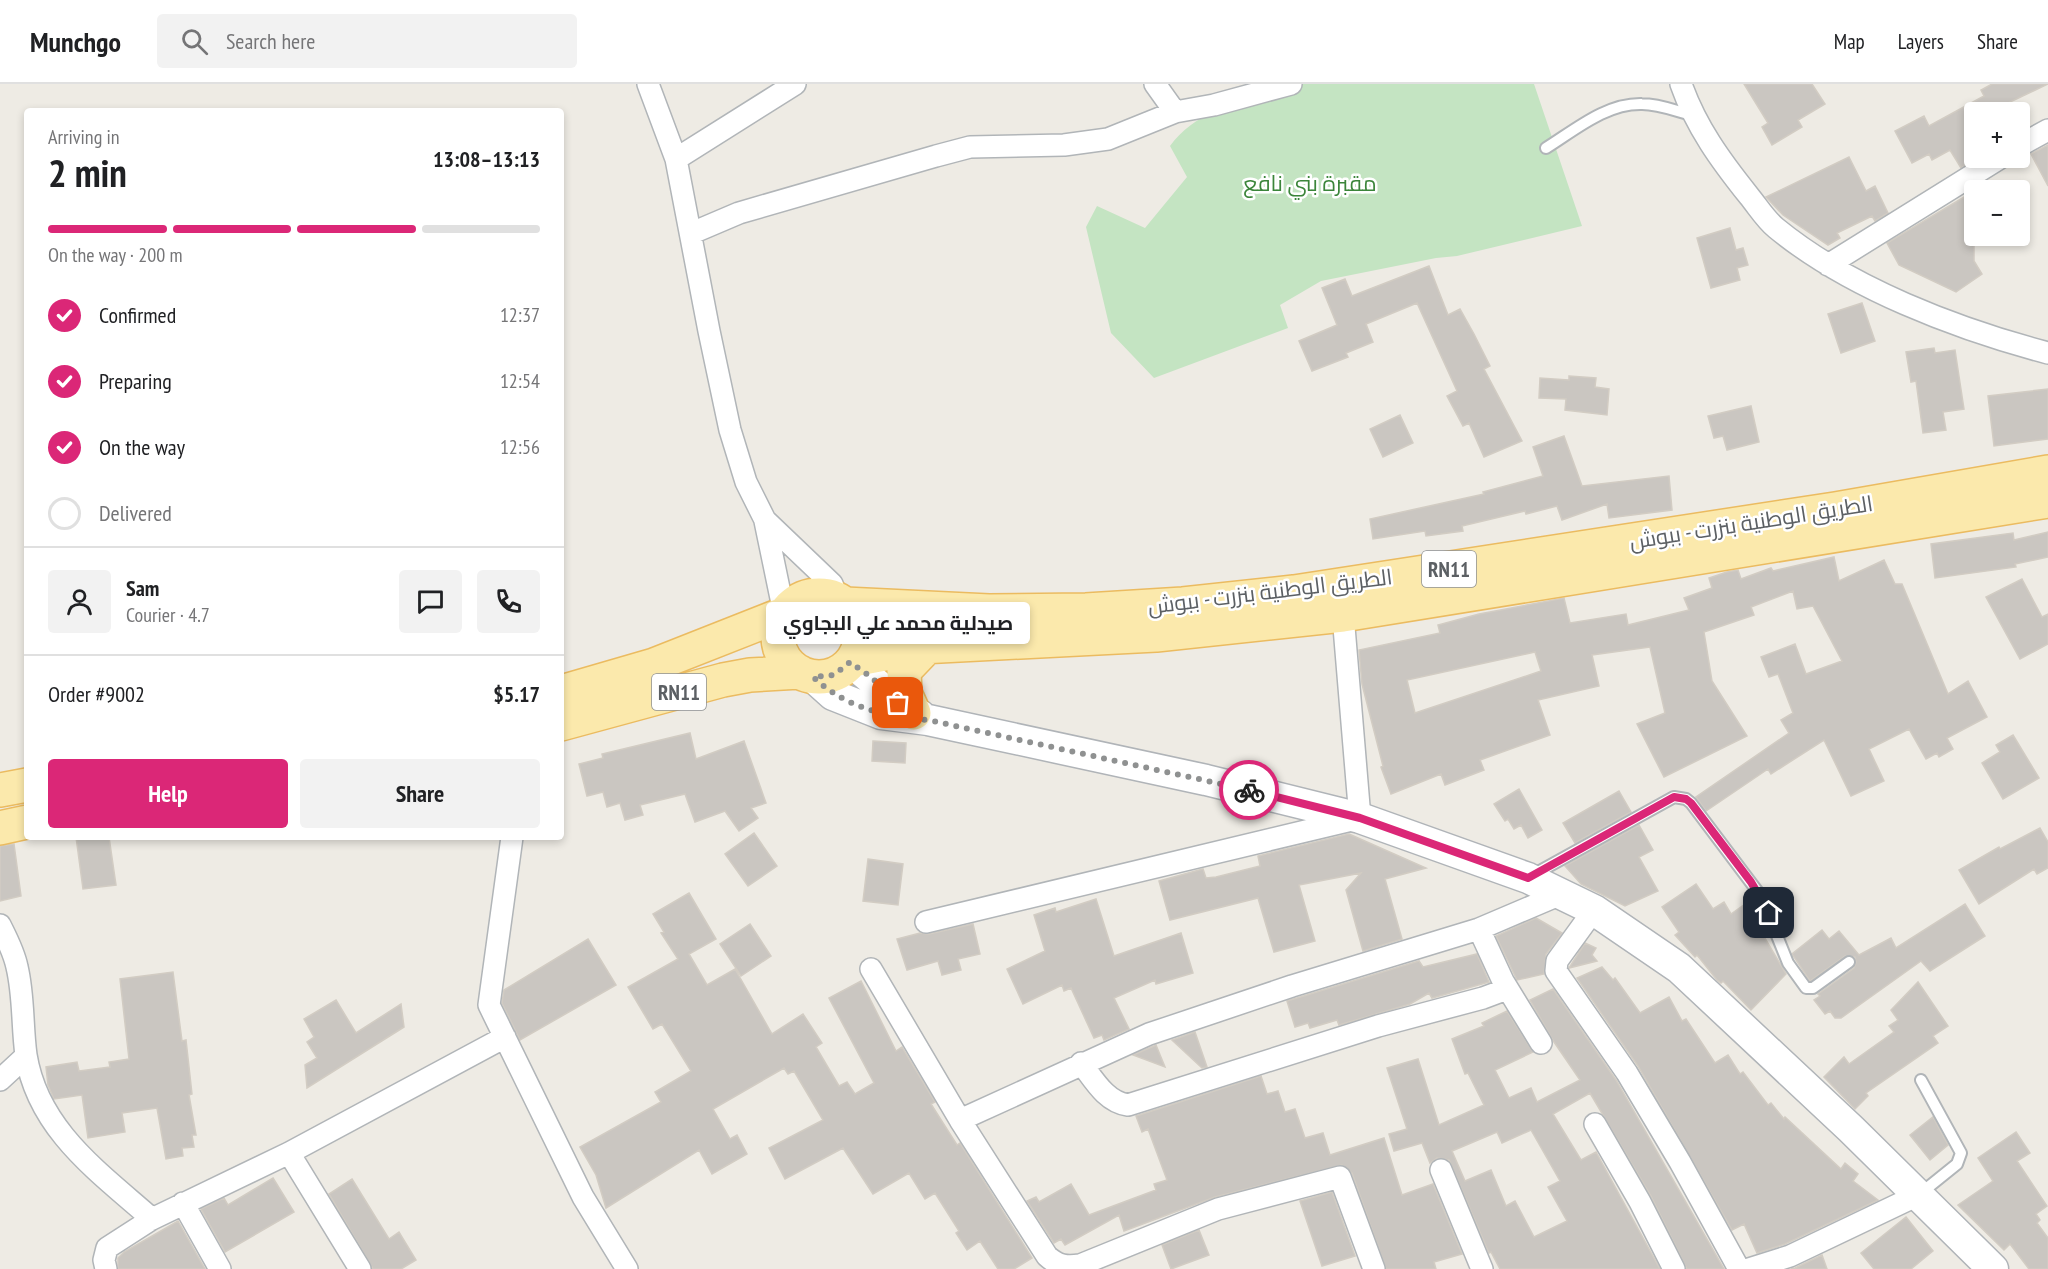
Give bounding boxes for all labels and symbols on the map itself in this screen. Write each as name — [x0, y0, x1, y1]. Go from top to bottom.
park label: مقبرة بني نافع — [1243, 169, 1377, 200]
street label: الطريق الوطنية بنزرت - ببوش — [1627, 489, 1875, 555]
road number: RN11 — [1422, 551, 1476, 587]
street label: الطريق الوطنية بنزرت - ببوش — [1146, 562, 1394, 620]
callout: صيدلية محمد علي البجاوي — [766, 601, 1030, 643]
road number: RN11 — [652, 674, 706, 710]
pin — [872, 677, 923, 728]
courier — [1219, 760, 1279, 820]
pin — [1743, 887, 1794, 938]

